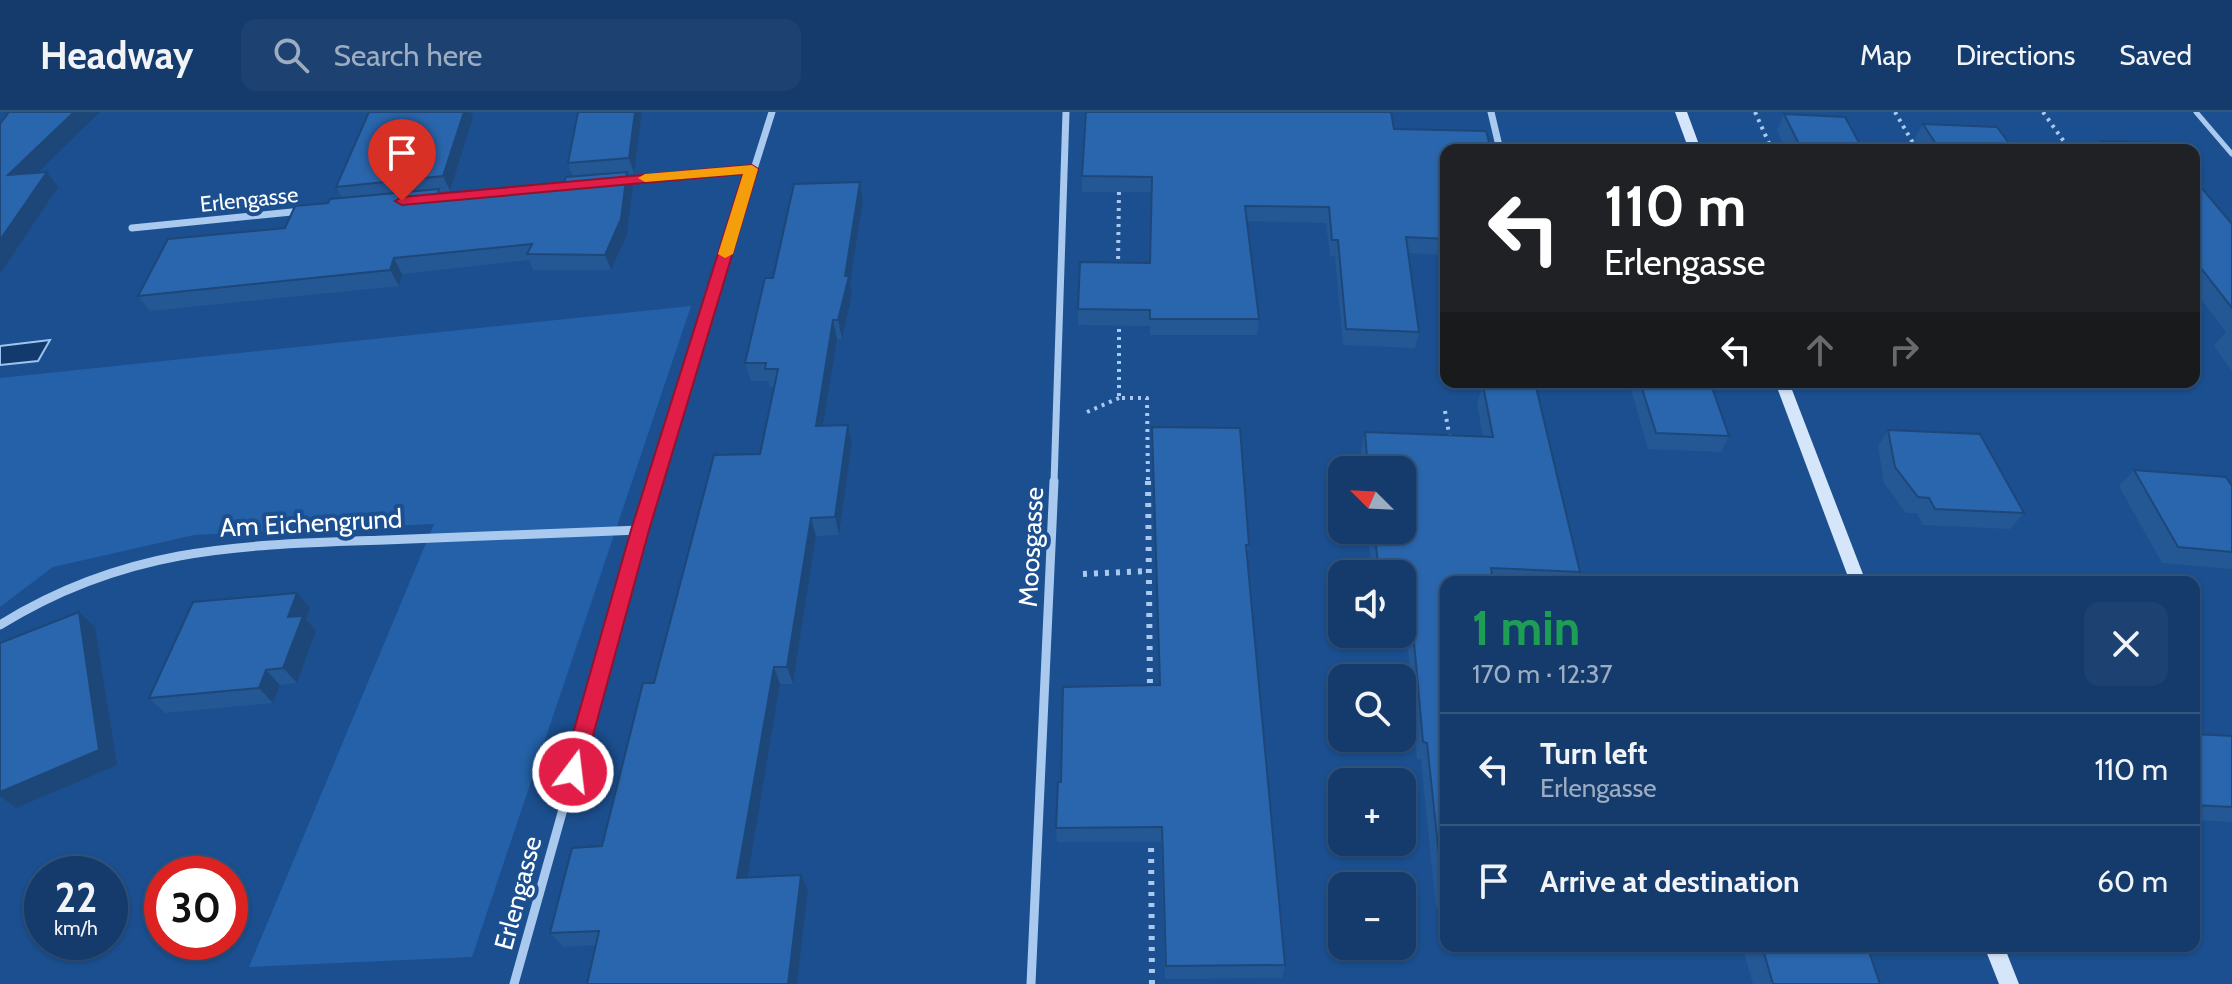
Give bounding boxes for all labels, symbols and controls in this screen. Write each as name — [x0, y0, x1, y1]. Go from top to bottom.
search box — [241, 19, 801, 91]
text: Headway — [40, 32, 193, 79]
icon: search — [269, 33, 313, 77]
text: Search here — [333, 37, 482, 74]
text: Map — [1860, 38, 1912, 72]
text: Directions — [1956, 38, 2075, 72]
text: Saved — [2119, 38, 2192, 72]
pin — [368, 119, 436, 201]
icon: arrive — [380, 131, 424, 175]
text: 110 m — [1604, 172, 1746, 240]
icon: left — [1472, 176, 1576, 280]
street label: Erlengasse — [199, 181, 299, 218]
text: Erlengasse — [1604, 240, 1765, 284]
icon: left — [1714, 328, 1758, 372]
icon: ahead — [1798, 328, 1842, 372]
icon: right — [1882, 328, 1926, 372]
north arrow — [1328, 456, 1416, 544]
map controls — [1328, 456, 1416, 960]
street label: Moosgasse — [1012, 486, 1050, 608]
street label: Am Eichengrund — [219, 502, 403, 544]
button: sound — [1328, 560, 1416, 648]
text: 1 min — [1472, 599, 1580, 657]
button: close — [2084, 602, 2168, 686]
text: 170 m · 12:37 — [1472, 658, 1613, 690]
button: search — [1328, 664, 1416, 752]
position arrow — [531, 730, 615, 814]
text: Turn left — [1540, 735, 1648, 772]
icon: left — [1472, 747, 1516, 791]
text: 110 m — [2094, 751, 2168, 788]
button: + — [1328, 768, 1416, 856]
text: Erlengasse — [1540, 772, 1657, 804]
street label: Erlengasse — [487, 833, 549, 953]
speed limit sign: 30 — [144, 856, 248, 960]
icon: arrive — [1472, 859, 1516, 903]
text: Arrive at destination — [1540, 863, 1800, 900]
text: 60 m — [2097, 863, 2168, 900]
button: − — [1328, 872, 1416, 960]
text: 22 — [55, 873, 97, 922]
text: km/h — [54, 916, 98, 940]

